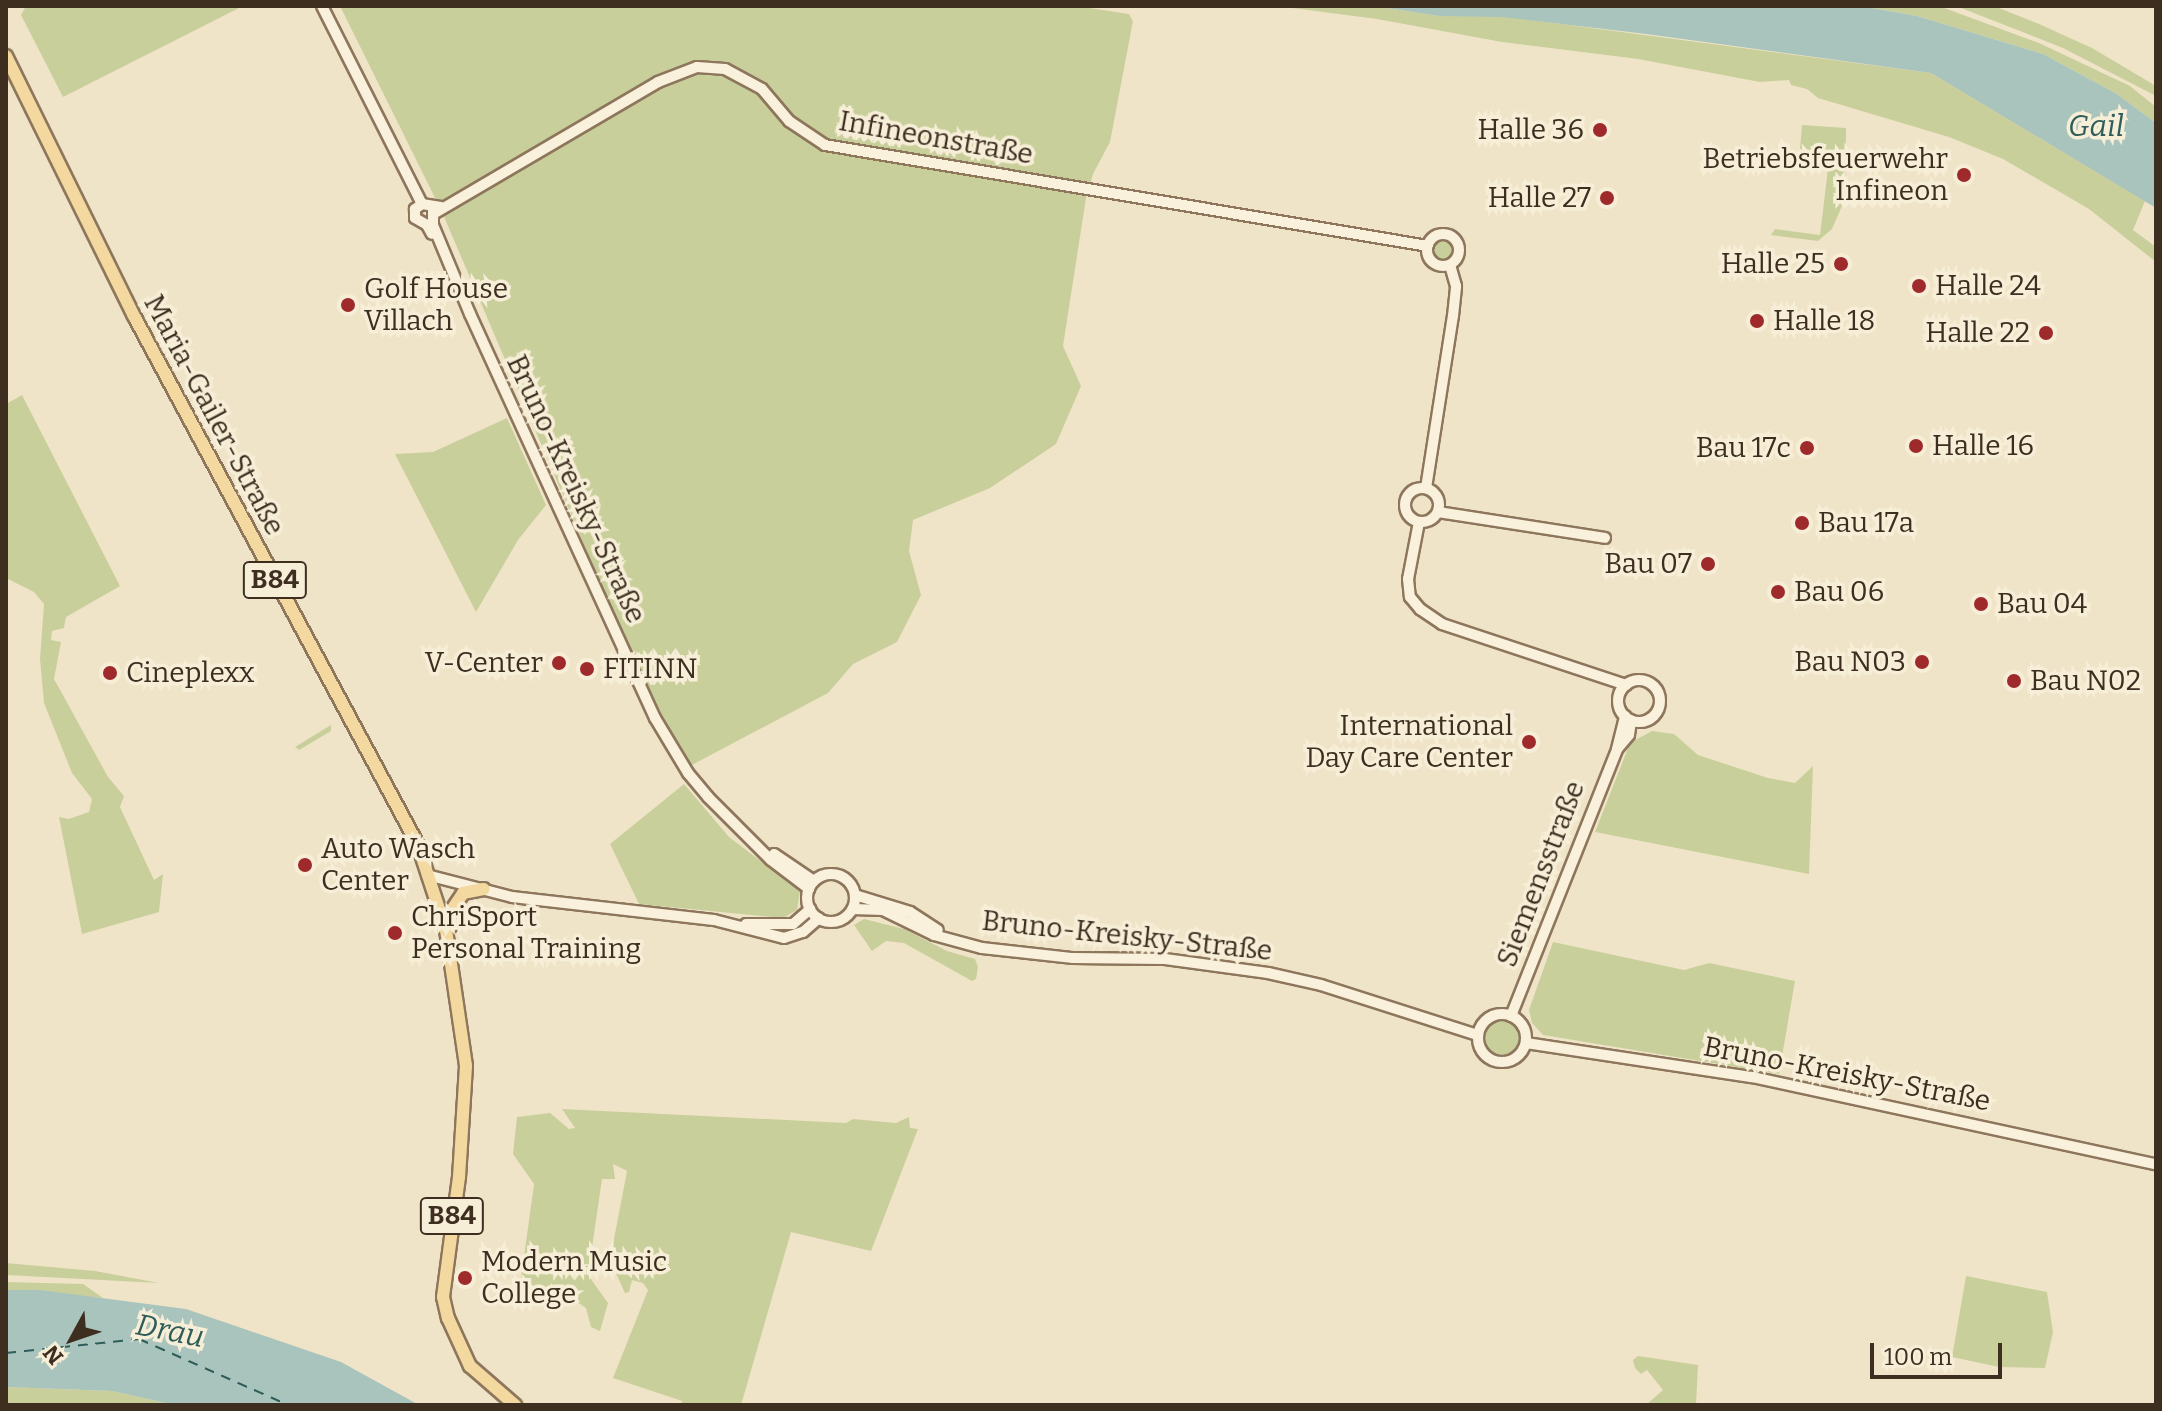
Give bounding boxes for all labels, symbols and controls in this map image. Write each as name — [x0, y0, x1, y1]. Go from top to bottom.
street label: Infineonstraße — [836, 104, 1036, 172]
water label: Gail — [2068, 108, 2124, 144]
place label: Halle 36 — [1477, 113, 1584, 147]
marker: Halle 36 — [1591, 121, 1609, 139]
place label: Betriebsfeuerwehr Infineon — [1703, 142, 1948, 208]
marker: Betriebsfeuerwehr Infineon — [1955, 166, 1973, 184]
place label: Halle 27 — [1488, 181, 1591, 215]
marker: Halle 27 — [1598, 189, 1616, 207]
place label: Halle 25 — [1721, 247, 1825, 281]
marker: Halle 25 — [1832, 255, 1850, 273]
place label: Halle 24 — [1935, 269, 2041, 303]
place label: Golf House Villach — [364, 272, 508, 338]
marker: Halle 24 — [1910, 277, 1928, 295]
street label: Maria-Gailer-Straße — [136, 289, 292, 541]
marker: Golf House Villach — [339, 296, 357, 314]
place label: Halle 18 — [1773, 304, 1875, 338]
marker: Halle 18 — [1748, 312, 1766, 330]
place label: Halle 22 — [1925, 316, 2030, 350]
marker: Halle 22 — [2037, 324, 2055, 342]
street label: Bruno-Kreisky-Straße — [499, 350, 653, 628]
place label: Halle 16 — [1932, 429, 2034, 463]
place label: Bau 17c — [1696, 431, 1791, 465]
marker: Halle 16 — [1907, 437, 1925, 455]
marker: Bau 17c — [1798, 439, 1816, 457]
place label: Bau 17a — [1818, 506, 1914, 540]
marker: Bau 17a — [1793, 514, 1811, 532]
place label: Bau 07 — [1604, 547, 1692, 581]
marker: Bau 07 — [1699, 555, 1717, 573]
road number: B84 — [241, 558, 309, 602]
place label: Bau 06 — [1794, 575, 1884, 609]
marker: Bau 06 — [1769, 583, 1787, 601]
place label: Bau 04 — [1997, 587, 2087, 621]
marker: Bau 04 — [1972, 595, 1990, 613]
place label: Bau N03 — [1794, 645, 1906, 679]
place label: V-Center — [425, 646, 543, 680]
place label: FITINN — [603, 652, 697, 686]
marker: Bau N03 — [1913, 653, 1931, 671]
marker: V-Center — [550, 654, 568, 672]
place label: Cineplexx — [126, 656, 255, 690]
marker: FITINN — [578, 660, 596, 678]
marker: Cineplexx — [101, 664, 119, 682]
place label: Bau N02 — [2030, 664, 2141, 698]
marker: Bau N02 — [2005, 672, 2023, 690]
place label: International Day Care Center — [1305, 709, 1513, 775]
marker: International Day Care Center — [1520, 733, 1538, 751]
street label: Siemensstraße — [1490, 776, 1592, 972]
place label: Auto Wasch Center — [321, 832, 475, 898]
marker: Auto Wasch Center — [296, 856, 314, 874]
place label: ChriSport Personal Training — [411, 900, 641, 966]
street label: Bruno-Kreisky-Straße — [980, 904, 1274, 968]
marker: ChriSport Personal Training — [386, 924, 404, 942]
street label: Bruno-Kreisky-Straße — [1701, 1030, 1993, 1118]
road number: B84 — [418, 1194, 486, 1238]
place label: Modern Music College — [481, 1245, 667, 1311]
marker: Modern Music College — [456, 1269, 474, 1287]
north arrow — [32, 1299, 112, 1379]
water label: Drau — [133, 1307, 207, 1355]
scale bar — [1874, 1327, 2006, 1377]
text: N — [37, 1340, 69, 1370]
text: 100 m — [1884, 1343, 1952, 1371]

